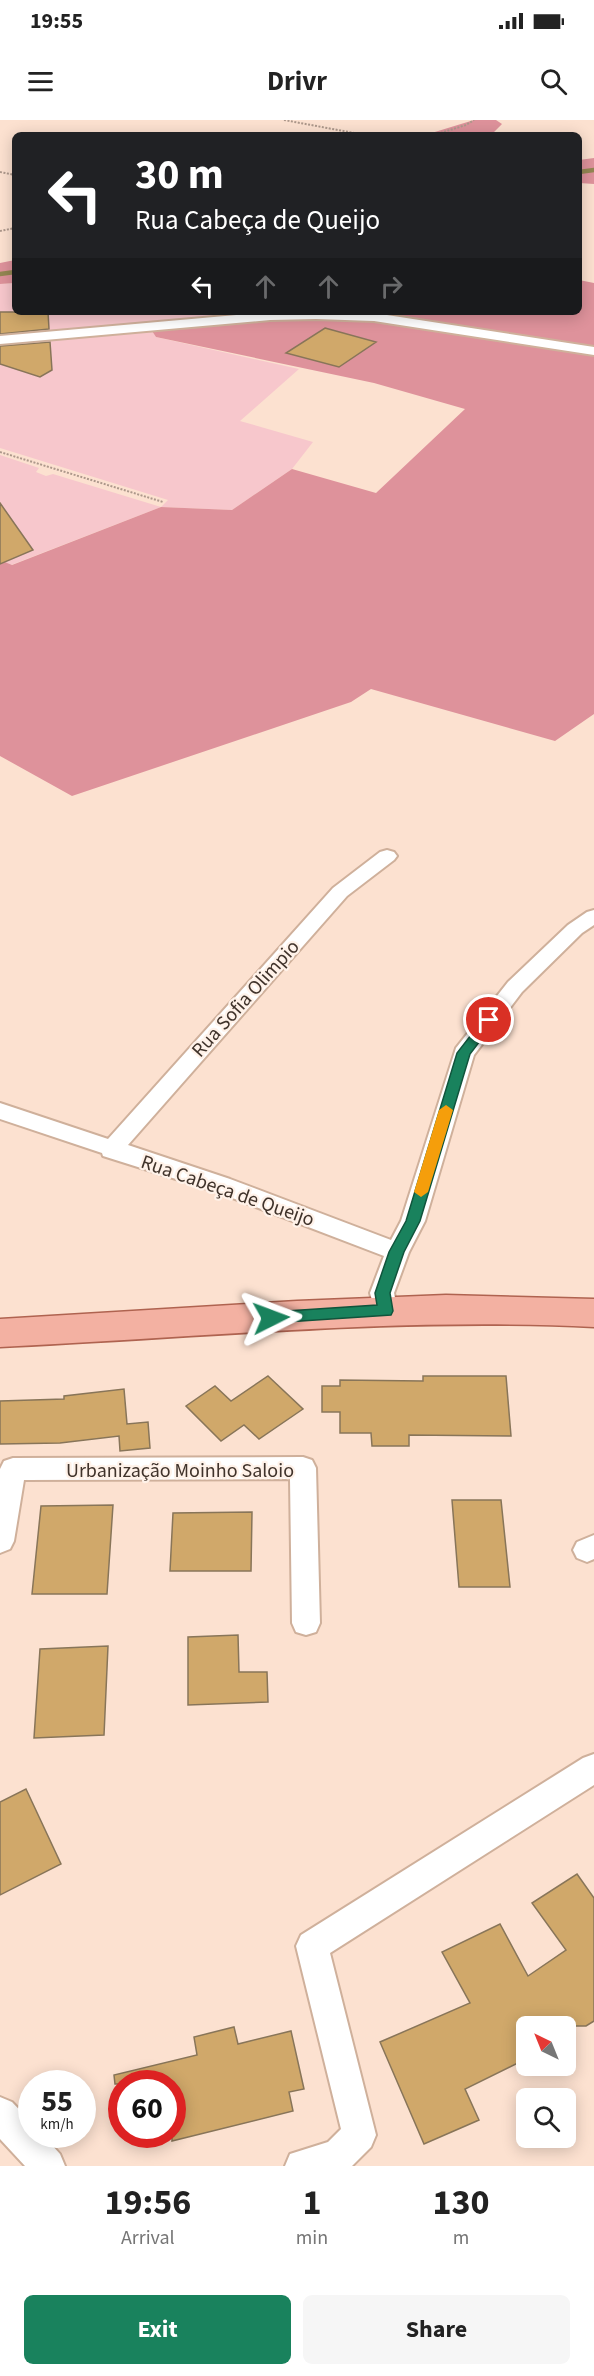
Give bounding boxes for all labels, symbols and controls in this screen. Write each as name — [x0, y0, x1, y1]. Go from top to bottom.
text: 19:55 — [30, 5, 83, 37]
text: Drivr — [267, 62, 327, 101]
icon: menu — [24, 65, 57, 98]
icon: search — [537, 65, 570, 98]
text: 30 m — [135, 145, 224, 205]
icon: left — [36, 156, 114, 234]
text: Rua Cabeça de Queijo — [135, 201, 380, 240]
icon: left — [186, 270, 219, 303]
icon: ahead — [249, 270, 282, 303]
icon: ahead — [312, 270, 345, 303]
icon: right — [375, 270, 408, 303]
street label: Rua Sofia Olimpio — [185, 934, 306, 1064]
pin — [463, 994, 514, 1045]
icon: arrive — [472, 1003, 505, 1036]
street label: Rua Cabeça de Queijo — [137, 1148, 318, 1234]
position arrow — [239, 1286, 303, 1350]
street label: Urbanização Moinho Saloio — [66, 1457, 294, 1485]
north arrow — [516, 2016, 576, 2076]
map controls — [516, 2016, 576, 2148]
speed limit sign: 60 — [108, 2070, 186, 2148]
text: 55 — [41, 2080, 73, 2123]
button: search — [516, 2088, 576, 2148]
text: km/h — [40, 2114, 74, 2135]
text: 19:56 — [104, 2177, 191, 2228]
text: 1 — [302, 2177, 321, 2228]
text: 130 — [433, 2177, 490, 2228]
text: Arrival — [121, 2224, 175, 2252]
text: min — [296, 2224, 328, 2252]
text: m — [453, 2224, 469, 2252]
button: Exit — [24, 2295, 291, 2364]
button: Share — [303, 2295, 570, 2364]

